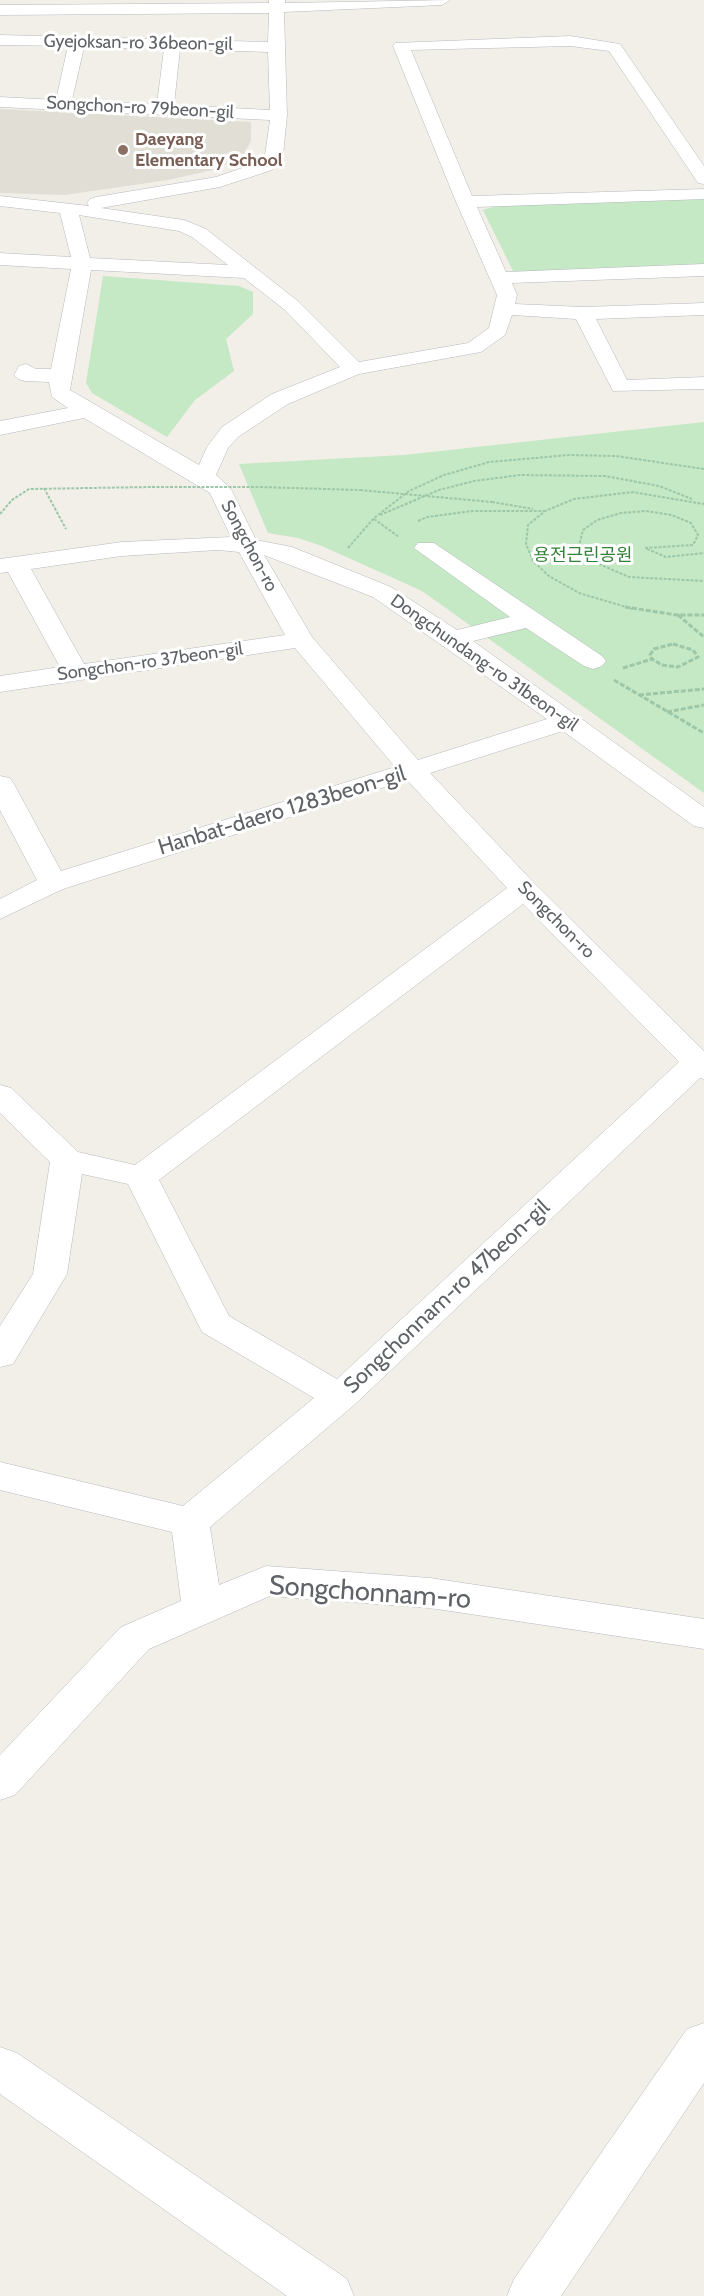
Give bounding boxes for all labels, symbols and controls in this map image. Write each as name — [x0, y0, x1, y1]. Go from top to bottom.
street label: Gyejoksan-ro 36beon-gil — [43, 31, 233, 55]
street label: Songchon-ro 79beon-gil — [46, 92, 234, 124]
place label: Daeyang Elementary School — [135, 129, 282, 172]
marker: Daeyang Elementary School — [116, 143, 130, 157]
street label: Songchon-ro — [216, 497, 282, 595]
park label: 용전근린공원 — [533, 545, 633, 567]
street label: Dongchundang-ro 31beon-gil — [386, 590, 582, 736]
street label: Songchon-ro 37beon-gil — [56, 638, 244, 686]
street label: Hanbat-daero 1283beon-gil — [155, 761, 409, 861]
street label: Songchon-ro — [513, 877, 599, 963]
street label: Songchonnam-ro 47beon-gil — [339, 1195, 555, 1399]
street label: Songchonnam-ro — [268, 1570, 472, 1616]

